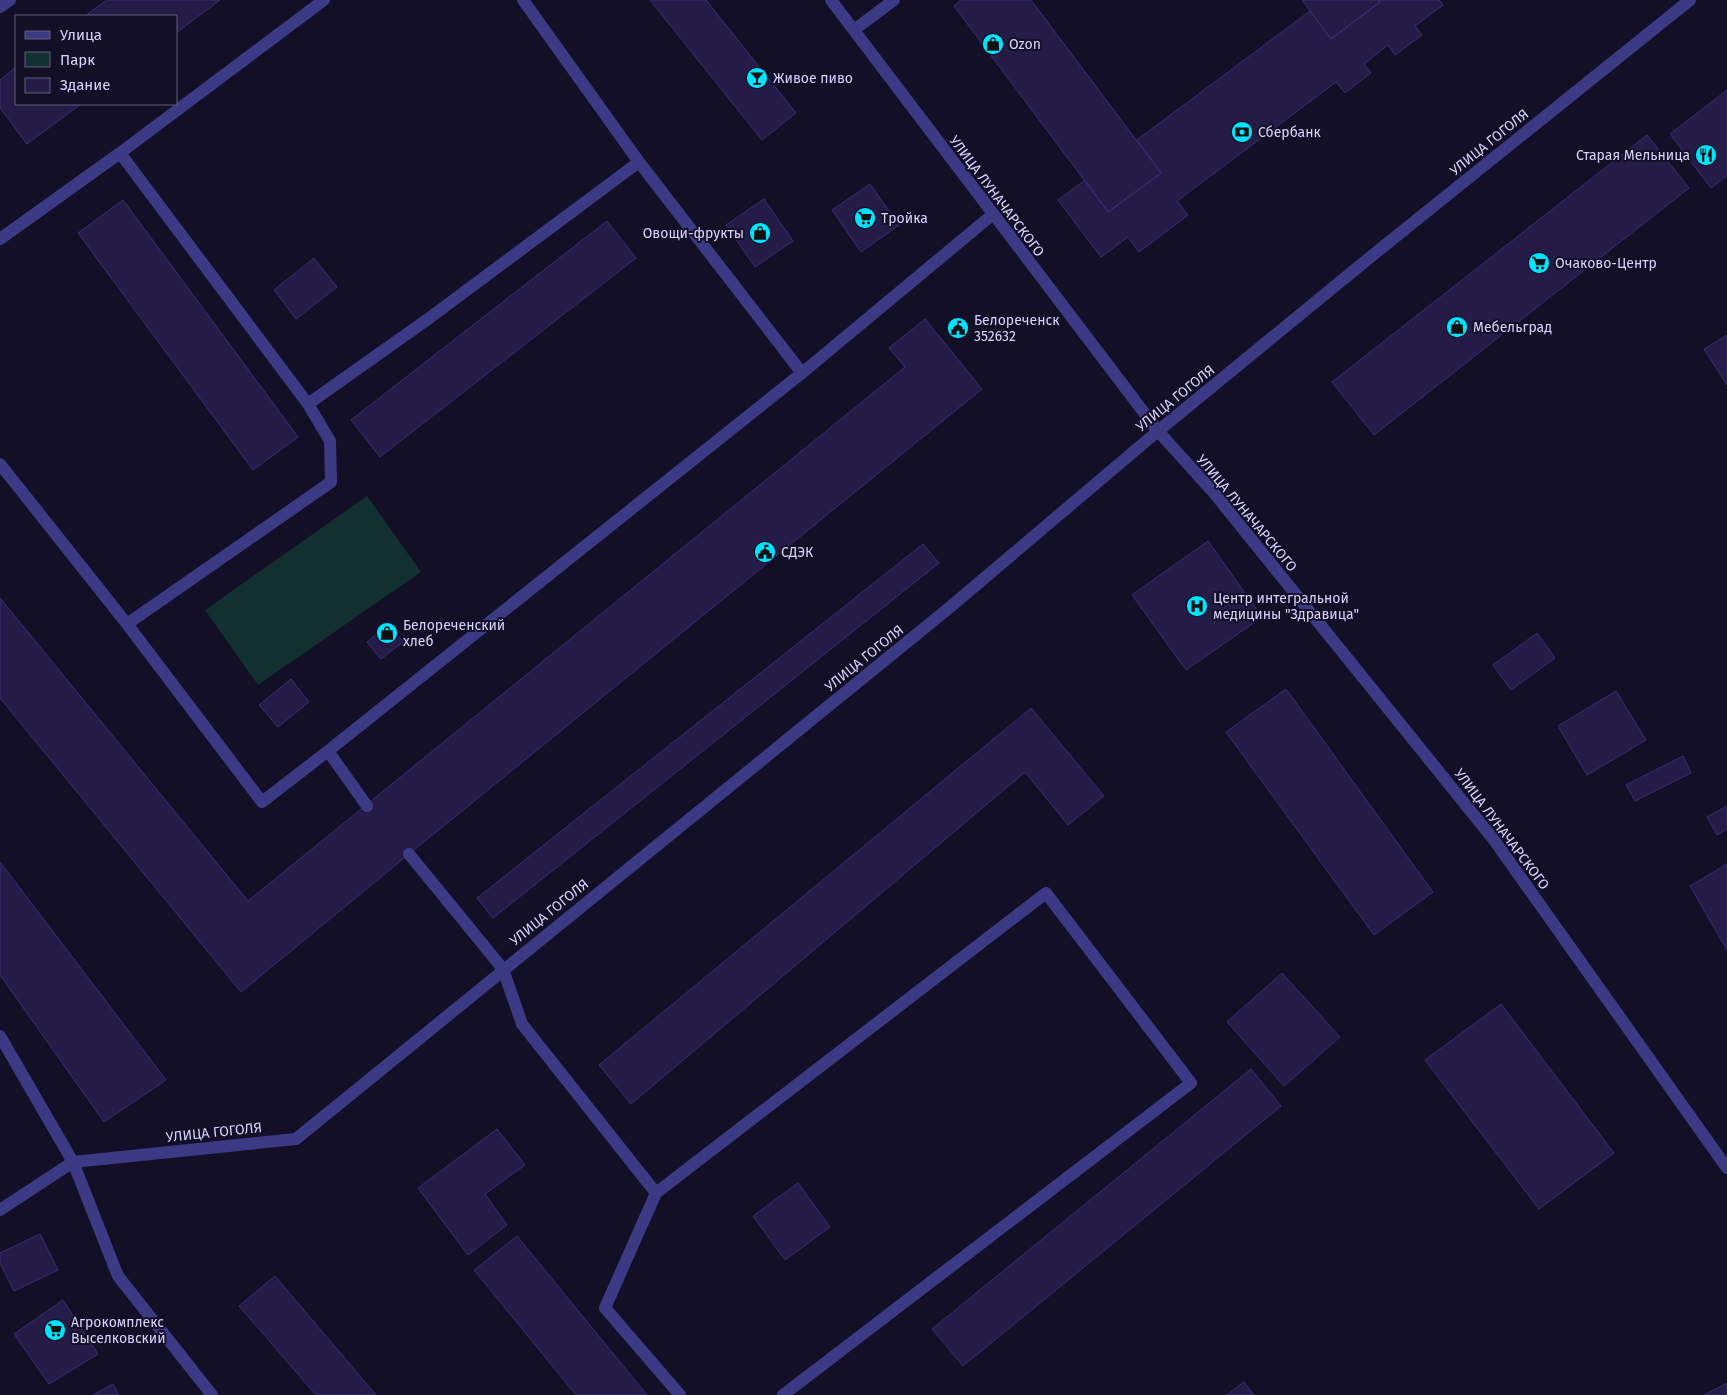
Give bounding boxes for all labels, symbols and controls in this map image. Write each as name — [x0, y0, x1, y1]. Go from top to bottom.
legend — [15, 15, 178, 105]
text: Улица — [60, 26, 102, 44]
shop icon: Ozon — [981, 32, 1005, 56]
place label: Ozon — [1009, 36, 1041, 53]
text: Парк — [60, 51, 95, 69]
bar icon: Живое пиво — [745, 66, 769, 90]
place label: Живое пиво — [773, 70, 853, 87]
text: Здание — [60, 76, 110, 94]
street label: УЛИЦА ГОГОЛЯ — [1446, 105, 1532, 179]
bank icon: Сбербанк — [1230, 120, 1254, 144]
place label: Сбербанк — [1258, 124, 1322, 141]
street label: УЛИЦА ЛУНАЧАРСКОГО — [945, 132, 1048, 260]
restaurant icon: Старая Мельница — [1694, 143, 1718, 167]
place label: Старая Мельница — [1576, 147, 1690, 164]
supermarket icon: Тройка — [853, 206, 877, 230]
place label: Тройка — [881, 210, 928, 227]
shop icon: Овощи-фрукты — [748, 221, 772, 245]
place label: Овощи-фрукты — [643, 225, 744, 242]
supermarket icon: Очаково-Центр — [1527, 251, 1551, 275]
place label: Очаково-Центр — [1555, 255, 1657, 272]
place label: Белореченск 352632 — [974, 312, 1060, 345]
shop icon: Мебельград — [1445, 315, 1469, 339]
public building icon: Белореченск 352632 — [946, 316, 970, 340]
place label: Мебельград — [1473, 319, 1552, 336]
street label: УЛИЦА ГОГОЛЯ — [1132, 361, 1218, 435]
street label: УЛИЦА ЛУНАЧАРСКОГО — [1193, 451, 1300, 575]
public building icon: СДЭК — [753, 540, 777, 564]
place label: СДЭК — [781, 544, 814, 561]
place label: Центр интегральной медицины "Здравица" — [1213, 590, 1359, 623]
hospital icon: Центр интегральной медицины "Здравица" — [1185, 594, 1209, 618]
place label: Белореченский хлеб — [403, 617, 505, 650]
shop icon: Белореченский хлеб — [375, 621, 399, 645]
street label: УЛИЦА ГОГОЛЯ — [821, 621, 907, 695]
street label: УЛИЦА ЛУНАЧАРСКОГО — [1450, 765, 1553, 893]
street label: УЛИЦА ГОГОЛЯ — [506, 875, 592, 949]
street label: УЛИЦА ГОГОЛЯ — [165, 1119, 263, 1146]
place label: Агрокомплекс Выселковский — [71, 1314, 166, 1347]
supermarket icon: Агрокомплекс Выселковский — [43, 1318, 67, 1342]

